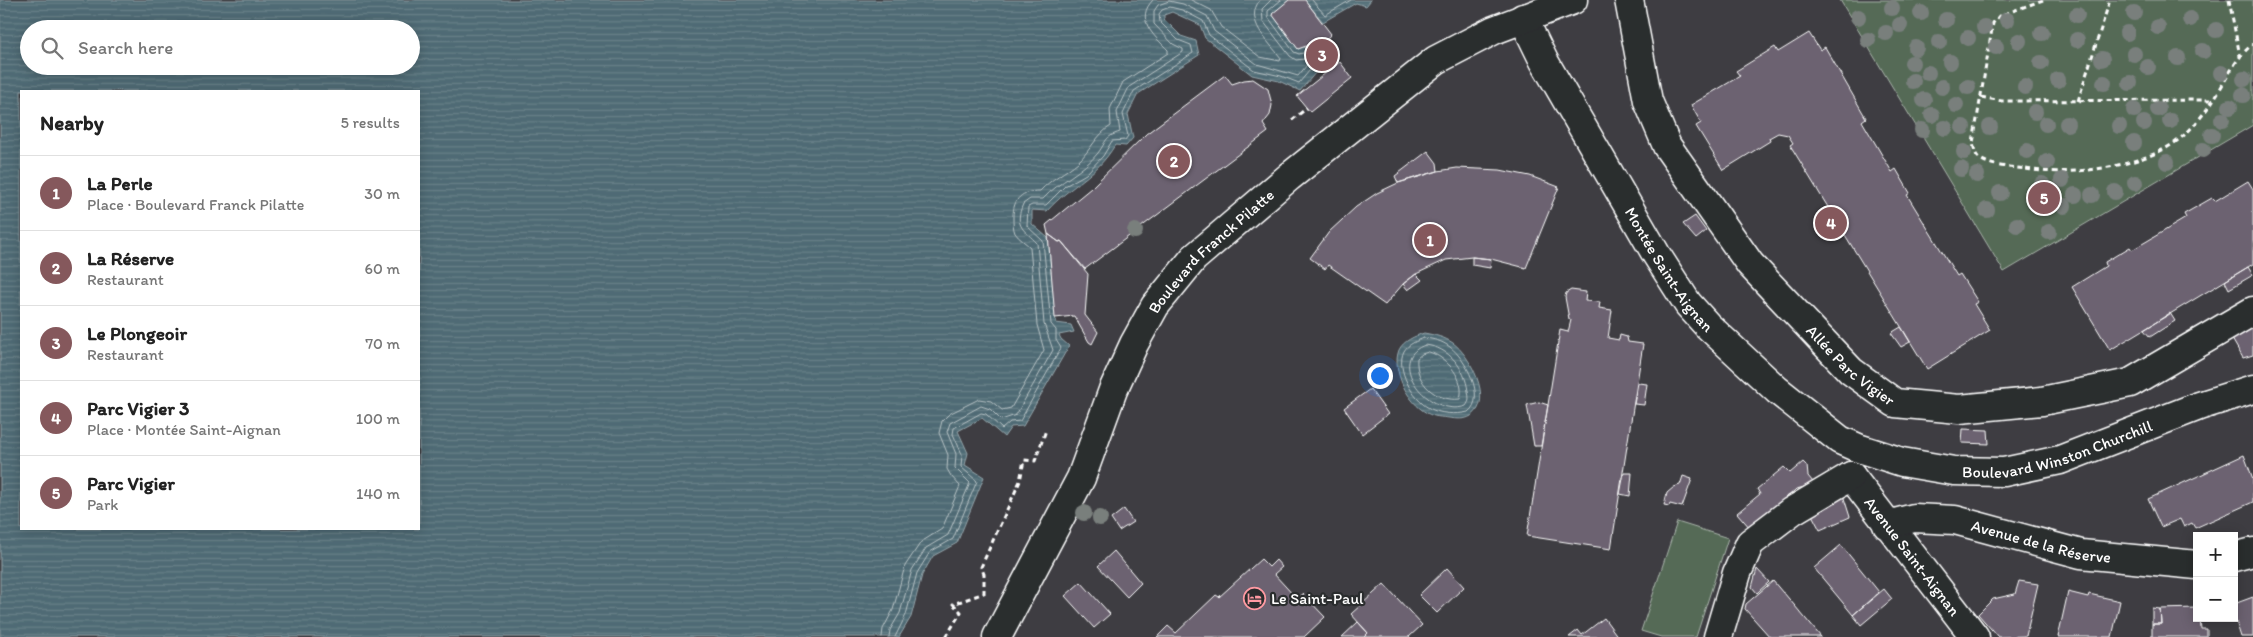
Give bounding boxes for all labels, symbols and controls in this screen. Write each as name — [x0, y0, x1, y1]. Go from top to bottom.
search box — [20, 20, 420, 75]
icon: search — [38, 34, 66, 62]
text: Search here — [78, 36, 173, 59]
pin: 3 — [1306, 36, 1338, 74]
text: Nearby — [40, 110, 104, 135]
text: 5 results — [340, 113, 400, 132]
pin: 2 — [1158, 142, 1190, 180]
text: La Perle — [87, 172, 153, 195]
pin: 5 — [2028, 179, 2060, 217]
text: 1 — [52, 184, 60, 203]
text: 30 m — [364, 184, 400, 203]
street label: Boulevard Franck Pilatte — [1144, 185, 1278, 316]
text: Place · Boulevard Franck Pilatte — [87, 195, 304, 214]
street label: Montée Saint-Aignan — [1621, 204, 1717, 336]
pin: 4 — [1815, 204, 1847, 242]
pin: 1 — [1414, 221, 1446, 259]
text: La Réserve — [87, 247, 174, 270]
text: 2 — [52, 259, 60, 278]
text: 60 m — [365, 259, 400, 278]
text: Restaurant — [87, 270, 164, 289]
street label: Allée Parc Vigier — [1802, 321, 1899, 410]
text: Le Plongeoir — [87, 322, 187, 345]
text: 3 — [52, 334, 60, 353]
text: 70 m — [365, 334, 400, 353]
text: Restaurant — [87, 345, 164, 364]
your location — [1367, 363, 1393, 389]
text: Parc Vigier 3 — [87, 397, 189, 420]
text: 4 — [51, 409, 61, 428]
text: 100 m — [356, 409, 400, 428]
street label: Boulevard Winston Churchill — [1962, 416, 2155, 482]
text: Place · Montée Saint-Aignan — [87, 420, 281, 439]
text: Parc Vigier — [87, 472, 175, 495]
text: 5 — [52, 484, 60, 503]
text: 140 m — [356, 484, 400, 503]
street label: Avenue Saint-Aignan — [1860, 493, 1964, 620]
text: Park — [87, 495, 118, 514]
street label: Avenue de la Réserve — [1969, 516, 2112, 567]
map controls — [2193, 532, 2238, 622]
button: + — [2193, 532, 2238, 577]
button: − — [2193, 577, 2238, 622]
hotel icon: Le Saint-Paul — [1243, 586, 1267, 610]
place label: Le Saint-Paul — [1271, 589, 1364, 608]

